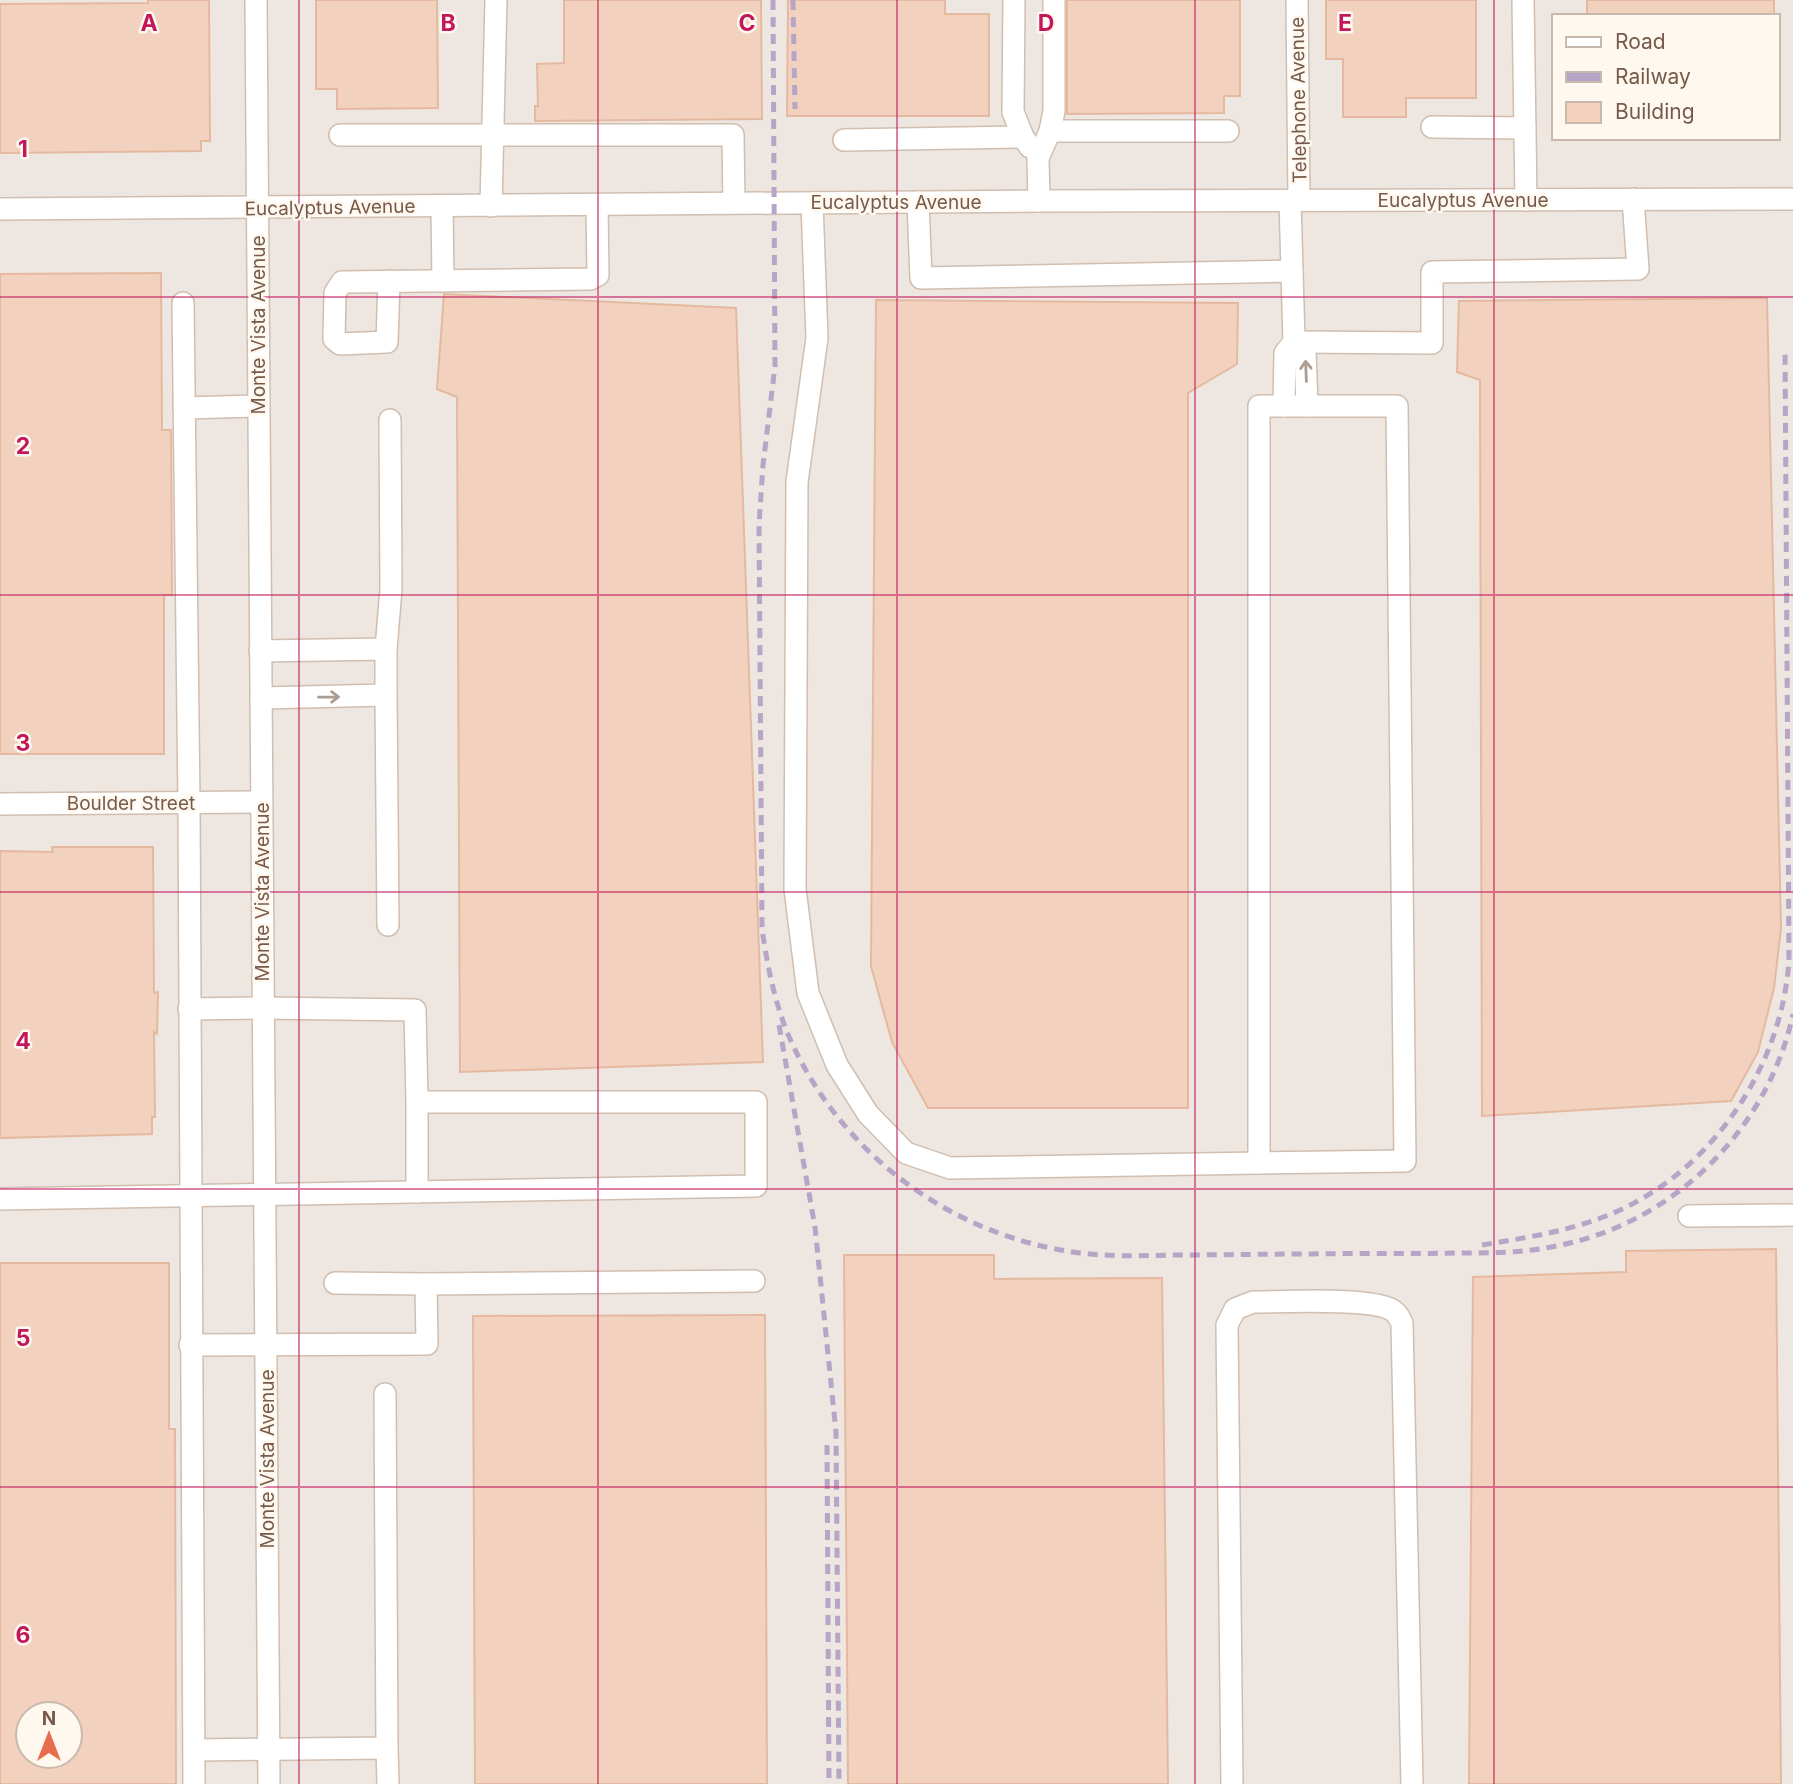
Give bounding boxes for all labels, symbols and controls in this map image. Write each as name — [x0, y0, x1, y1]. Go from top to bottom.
text: A — [140, 9, 158, 37]
text: B — [440, 9, 456, 37]
text: C — [738, 9, 756, 37]
text: D — [1038, 9, 1054, 37]
text: E — [1338, 9, 1352, 37]
legend — [1552, 14, 1779, 140]
street label: Telephone Avenue — [1286, 17, 1311, 183]
text: Road — [1615, 29, 1666, 54]
text: Railway — [1615, 64, 1691, 89]
text: Building — [1615, 99, 1695, 124]
text: 1 — [18, 135, 28, 163]
street label: Eucalyptus Avenue — [1378, 189, 1548, 212]
street label: Eucalyptus Avenue — [811, 191, 981, 214]
street label: Eucalyptus Avenue — [244, 195, 416, 220]
street label: Monte Vista Avenue — [247, 235, 270, 415]
one-way arrow — [1299, 360, 1312, 383]
text: 2 — [16, 432, 30, 460]
one-way arrow — [317, 690, 340, 703]
text: 3 — [16, 729, 30, 757]
street label: Boulder Street — [67, 792, 195, 815]
street label: Monte Vista Avenue — [251, 802, 274, 982]
text: 4 — [15, 1027, 31, 1055]
text: 5 — [16, 1324, 30, 1352]
street label: Monte Vista Avenue — [256, 1369, 279, 1549]
text: 6 — [16, 1621, 30, 1649]
north arrow — [14, 1700, 84, 1770]
text: N — [42, 1707, 56, 1730]

